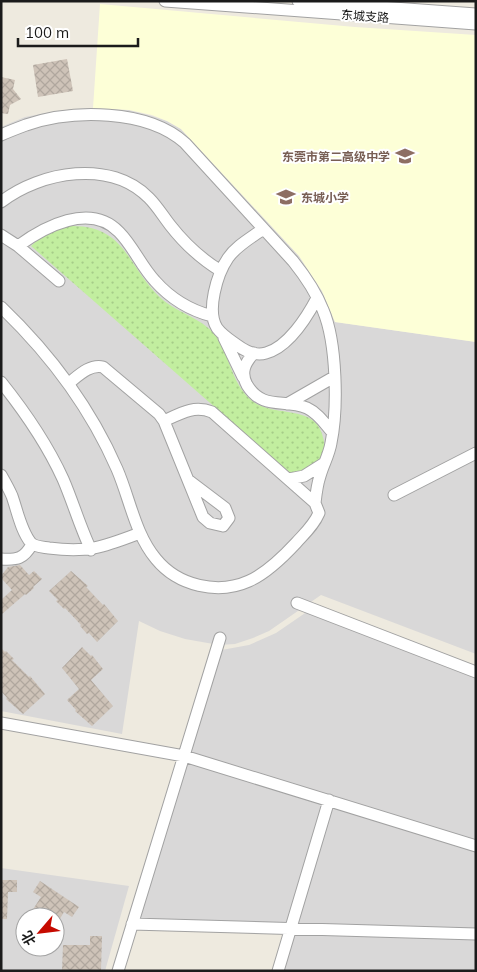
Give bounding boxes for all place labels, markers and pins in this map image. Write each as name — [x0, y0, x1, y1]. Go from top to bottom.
school or university icon: 东莞市第二高级中学 — [394, 145, 416, 167]
place label: 东莞市第二高级中学 — [282, 149, 390, 164]
school or university icon: 东城小学 — [275, 186, 297, 208]
place label: 东城小学 — [301, 190, 349, 205]

